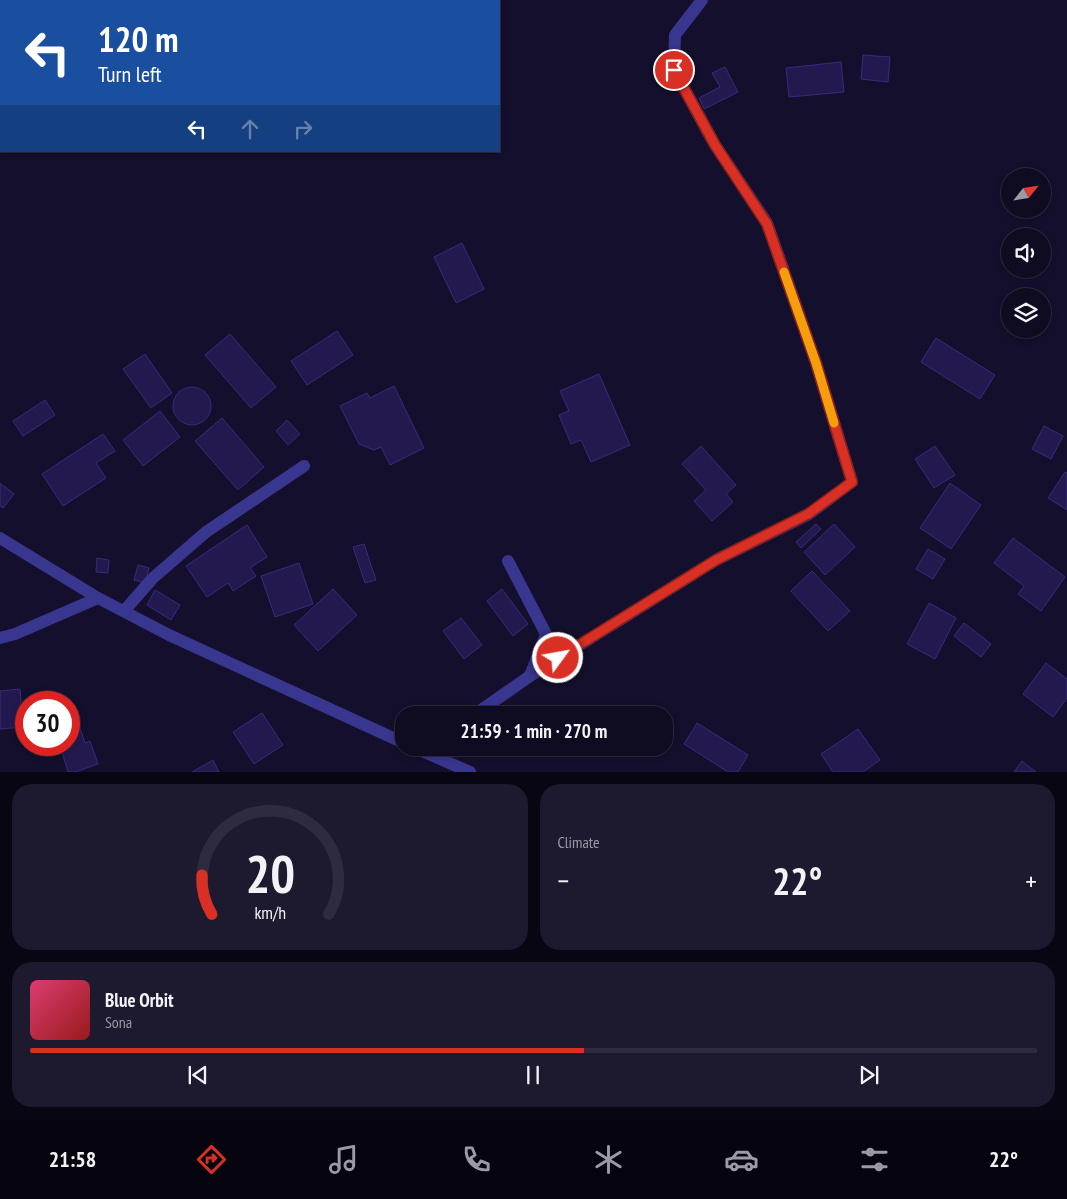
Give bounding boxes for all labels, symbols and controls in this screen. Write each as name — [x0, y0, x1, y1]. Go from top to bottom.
text: 120 m — [98, 16, 179, 62]
icon: left — [15, 20, 80, 85]
pin — [653, 49, 695, 91]
icon: arrive — [660, 56, 688, 84]
text: Turn left — [98, 60, 162, 88]
icon: left — [183, 115, 211, 143]
icon: ahead — [236, 115, 264, 143]
icon: right — [289, 115, 317, 143]
north arrow — [1001, 168, 1051, 218]
map controls — [1001, 168, 1051, 338]
button: sound — [1001, 228, 1051, 278]
button: layers — [1001, 288, 1051, 338]
position arrow — [531, 631, 583, 683]
speed limit sign: 30 — [15, 691, 80, 756]
text: 21:59 · 1 min · 270 m — [461, 719, 607, 743]
text: Climate — [558, 832, 600, 852]
text: 20 — [245, 840, 295, 907]
text: 22° — [772, 856, 822, 905]
text: − — [558, 862, 569, 899]
text: + — [1025, 862, 1037, 899]
text: km/h — [254, 901, 286, 924]
text: Blue Orbit — [105, 988, 174, 1012]
text: Sona — [105, 1012, 132, 1032]
icon: previous — [184, 1061, 212, 1089]
icon: pause — [519, 1061, 547, 1089]
icon: next — [855, 1061, 883, 1089]
icon: directions — [194, 1142, 229, 1177]
icon: music — [326, 1142, 361, 1177]
icon: phone — [459, 1142, 494, 1177]
icon: climate — [591, 1142, 626, 1177]
icon: car — [724, 1142, 759, 1177]
icon: filters — [857, 1142, 892, 1177]
text: 21:58 — [49, 1145, 96, 1173]
text: 22° — [989, 1145, 1018, 1173]

